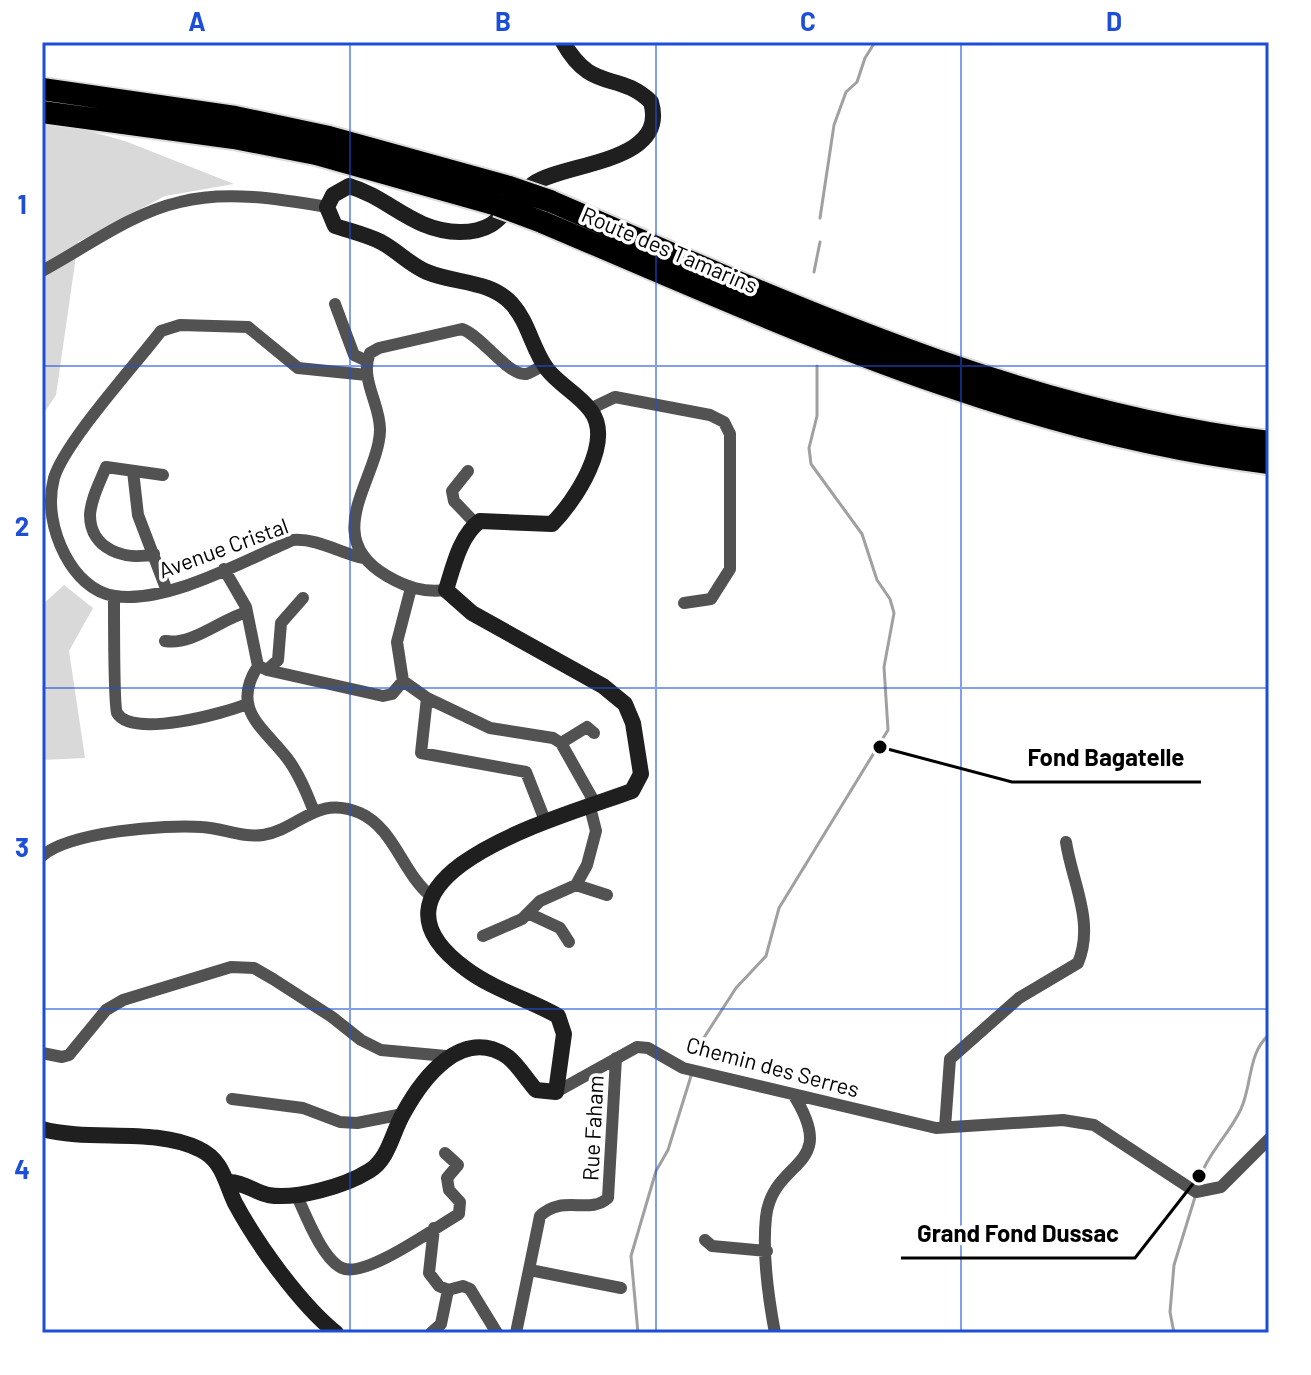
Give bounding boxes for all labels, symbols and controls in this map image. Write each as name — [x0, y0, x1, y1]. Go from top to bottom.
text: A — [188, 5, 206, 36]
text: B — [495, 5, 511, 36]
text: C — [800, 5, 816, 36]
text: D — [1106, 5, 1122, 36]
text: 1 — [17, 188, 27, 219]
street label: Route des Tamarins — [578, 200, 762, 298]
text: 2 — [15, 510, 29, 541]
street label: Avenue Cristal — [155, 511, 291, 583]
callout: Fond Bagatelle — [1012, 734, 1201, 782]
text: Fond Bagatelle — [1028, 742, 1184, 771]
text: 3 — [15, 831, 29, 862]
street label: Chemin des Serres — [684, 1030, 862, 1102]
street label: Rue Faham — [576, 1075, 608, 1181]
text: 4 — [14, 1153, 30, 1184]
callout: Grand Fond Dussac — [901, 1210, 1135, 1258]
text: Grand Fond Dussac — [917, 1218, 1119, 1247]

